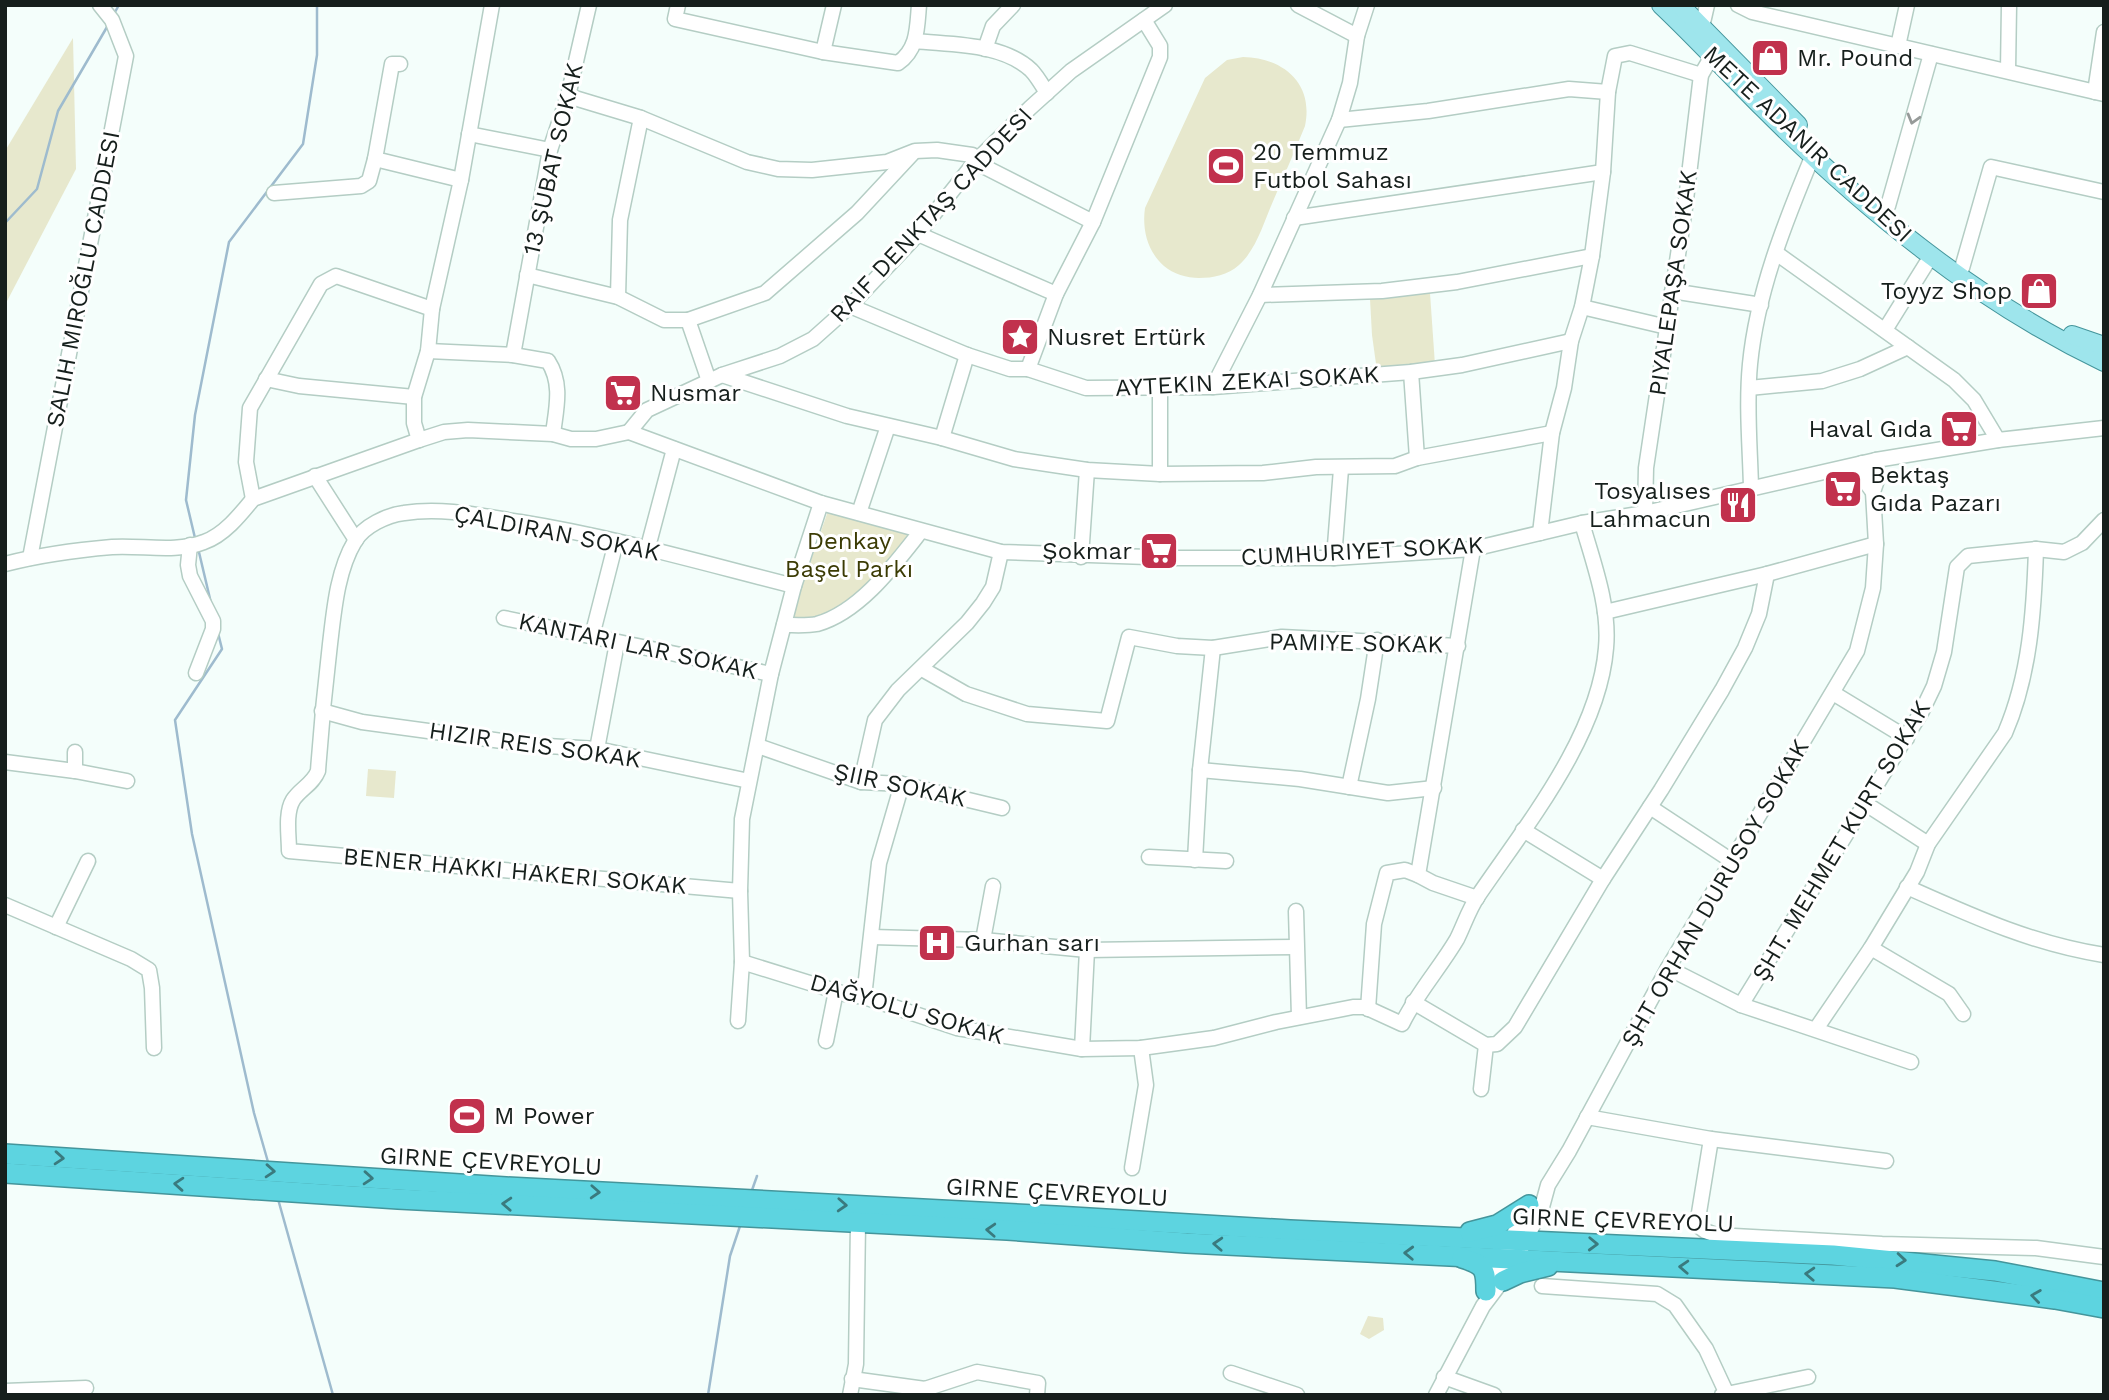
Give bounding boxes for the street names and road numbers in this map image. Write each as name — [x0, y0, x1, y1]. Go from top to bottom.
street label: METE ADANIR CADDESI — [1698, 40, 1918, 248]
street label: 13 ŞUBAT SOKAK — [517, 60, 589, 258]
street label: RAIF DENKTAŞ CADDESI — [824, 102, 1038, 328]
street label: SALIH MIROĞLU CADDESI — [41, 129, 125, 429]
street label: PIYALEPAŞA SOKAK — [1643, 168, 1703, 398]
street label: AYTEKIN ZEKAI SOKAK — [1114, 360, 1380, 402]
street label: ÇALDIRAN SOKAK — [452, 499, 663, 567]
street label: CUMHURIYET SOKAK — [1240, 531, 1484, 571]
street label: KANTARI LAR SOKAK — [516, 607, 760, 685]
street label: PAMIYE SOKAK — [1269, 627, 1444, 659]
street label: ŞHT. MEHMET KURT SOKAK — [1746, 696, 1936, 986]
street label: HIZIR REIS SOKAK — [427, 716, 643, 774]
street label: ŞHT ORHAN DURUSOY SOKAK — [1615, 734, 1815, 1052]
street label: ŞIIR SOKAK — [831, 757, 969, 813]
street label: BENER HAKKI HAKERI SOKAK — [342, 842, 688, 900]
street label: DAĞYOLU SOKAK — [807, 968, 1007, 1050]
street label: GIRNE ÇEVREYOLU — [379, 1141, 603, 1181]
street label: GIRNE ÇEVREYOLU — [945, 1172, 1169, 1212]
street label: GIRNE ÇEVREYOLU — [1511, 1202, 1735, 1238]

